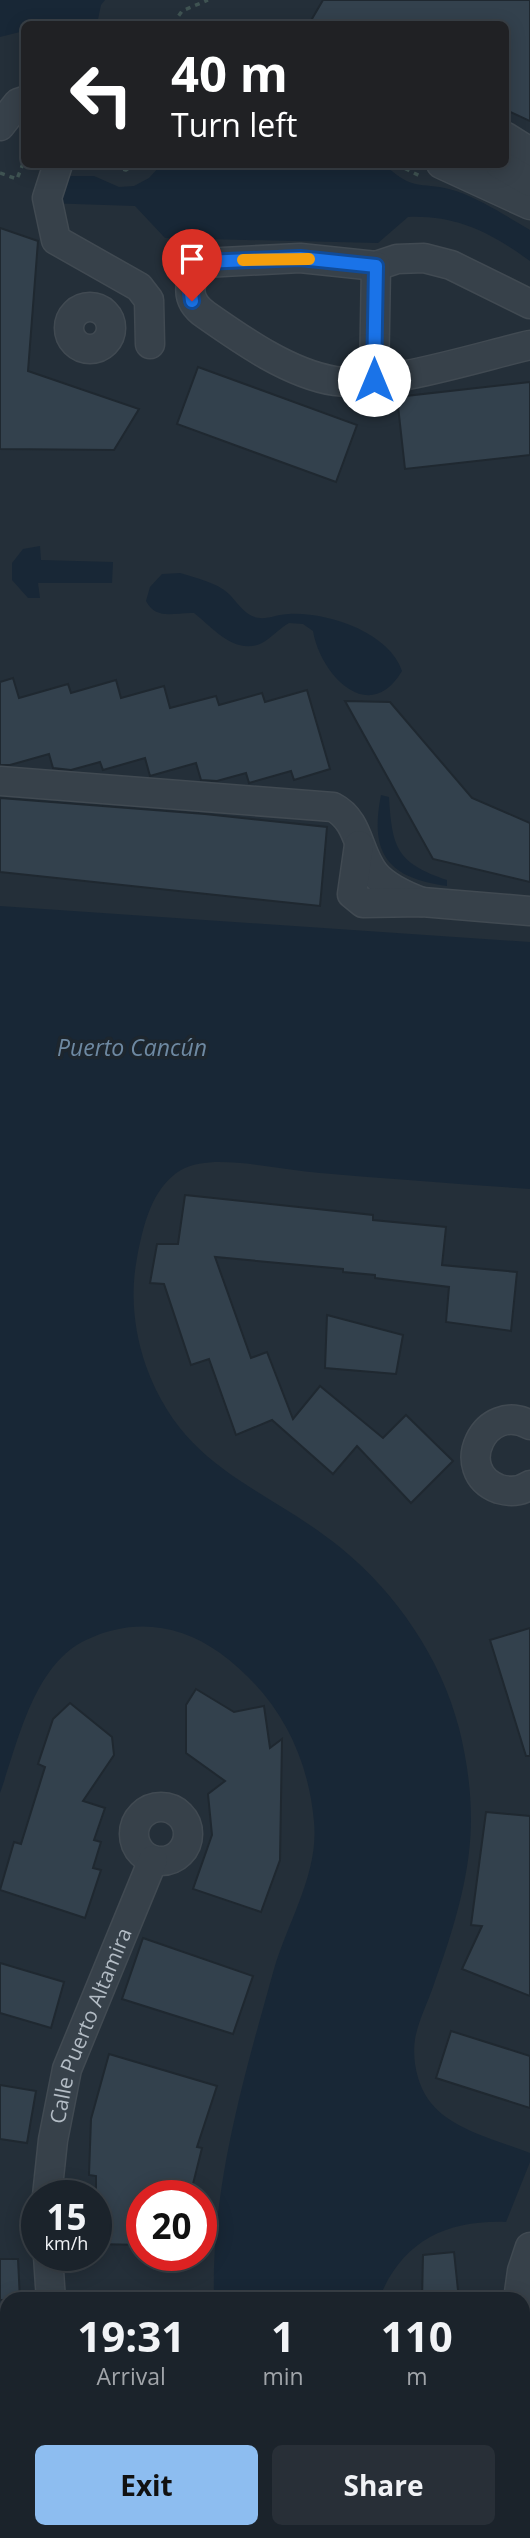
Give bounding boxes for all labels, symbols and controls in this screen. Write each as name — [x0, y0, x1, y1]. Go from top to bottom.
text: 40 m — [171, 40, 288, 106]
icon: left — [56, 49, 147, 140]
text: Turn left — [171, 103, 297, 146]
pin — [162, 229, 222, 301]
icon: arrive — [173, 240, 211, 278]
position arrow — [337, 343, 411, 417]
water label: Puerto Cancún — [57, 1031, 207, 1063]
street label: Calle Puerto Altamira — [43, 1923, 138, 2126]
speed limit sign: 20 — [126, 2180, 217, 2271]
text: 15 — [46, 2193, 87, 2240]
text: km/h — [45, 2231, 88, 2255]
text: 19:31 — [77, 2307, 185, 2364]
text: 1 — [271, 2307, 295, 2364]
text: 110 — [381, 2307, 453, 2364]
text: Arrival — [97, 2360, 166, 2392]
text: min — [262, 2360, 304, 2392]
text: m — [406, 2360, 427, 2392]
button: Exit — [35, 2445, 258, 2525]
button: Share — [272, 2445, 495, 2525]

